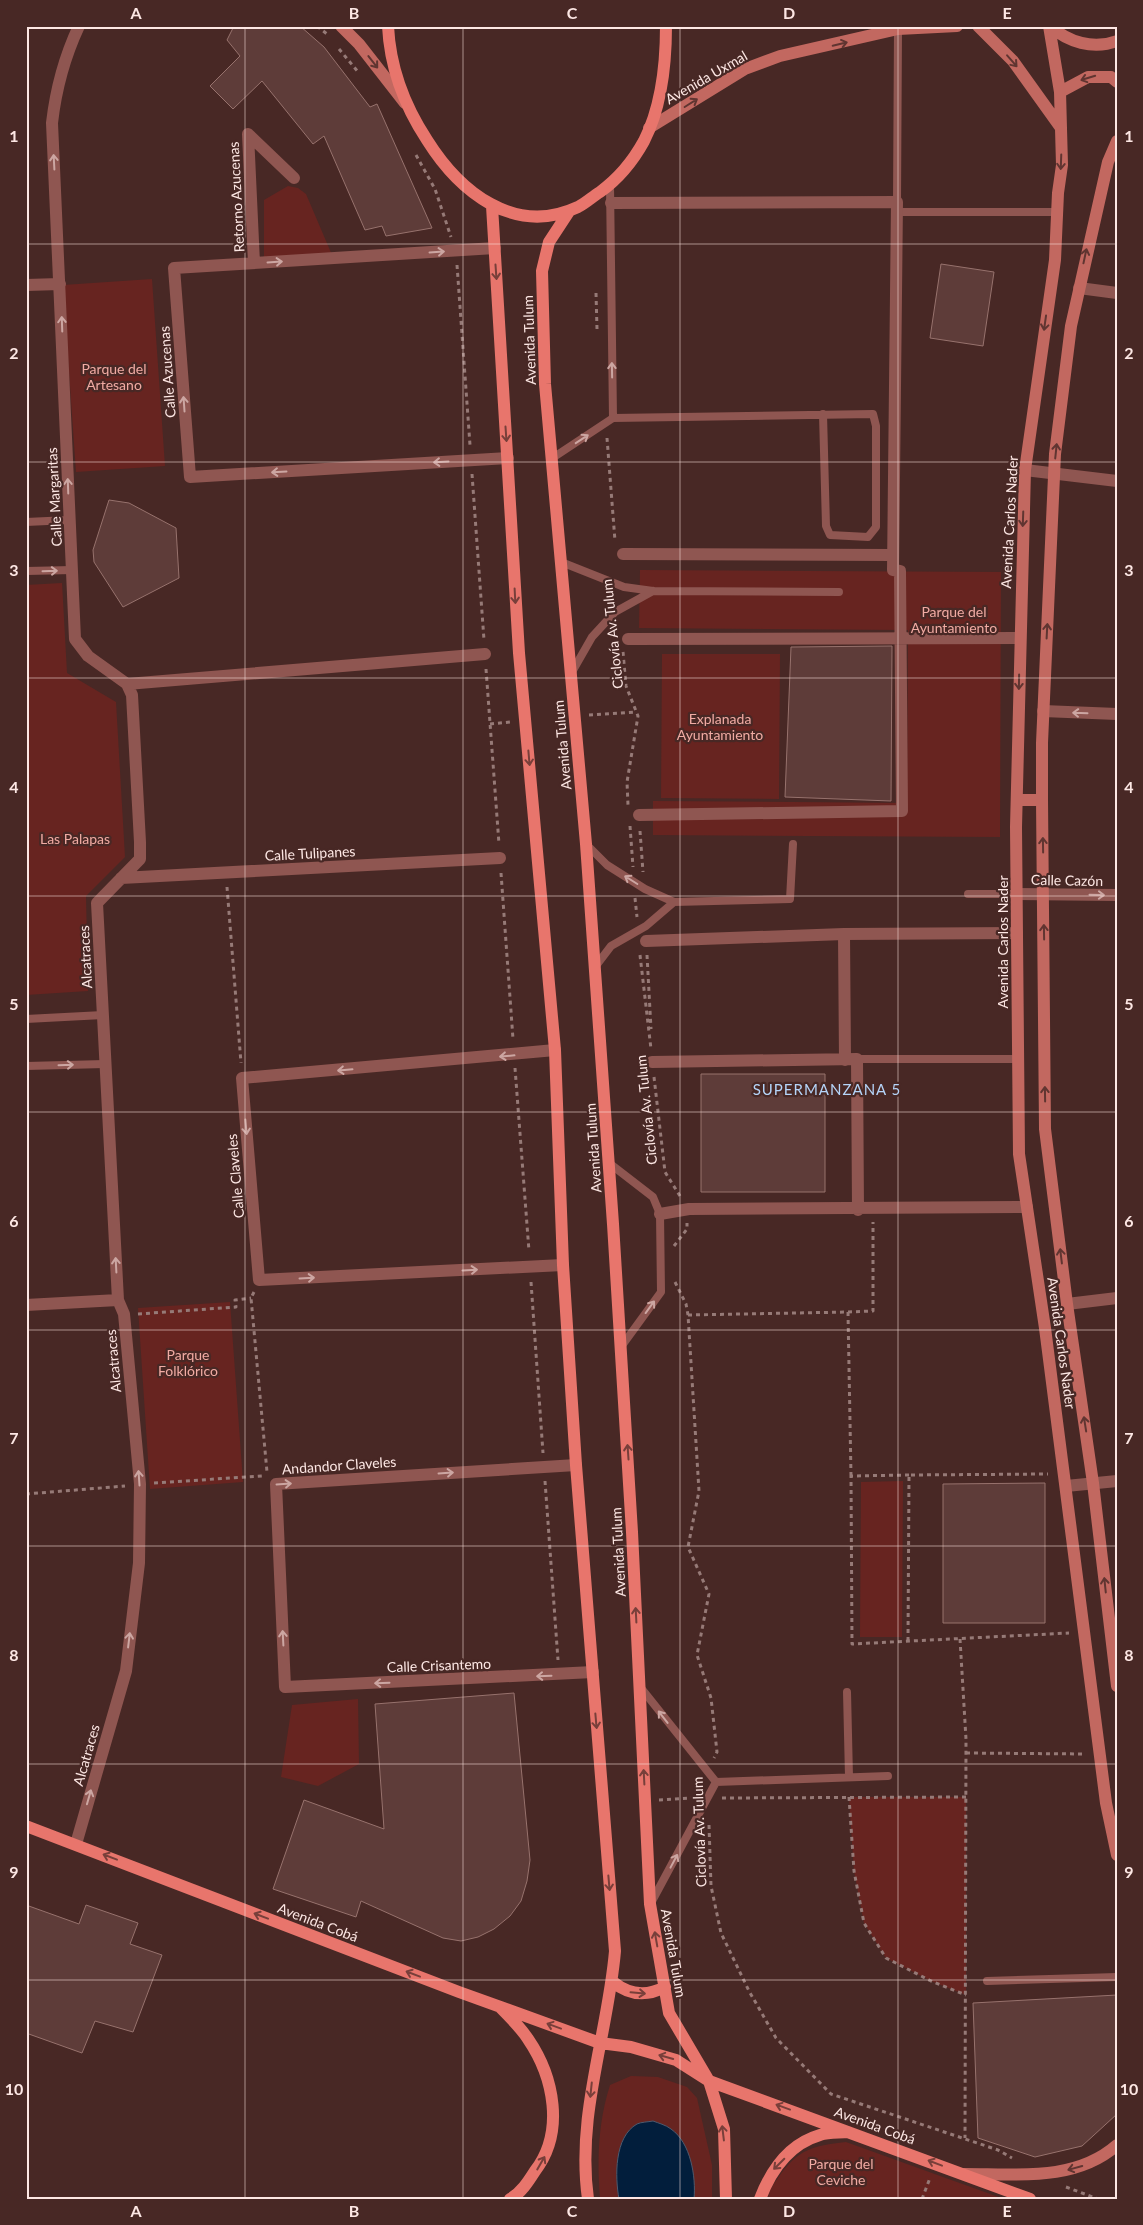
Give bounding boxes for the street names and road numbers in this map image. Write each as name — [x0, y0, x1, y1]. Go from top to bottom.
street label: Avenida Uxmal — [662, 47, 750, 107]
street label: Retorno Azucenas — [225, 141, 247, 253]
street label: Avenida Tulum — [519, 295, 539, 385]
street label: Calle Azucenas — [155, 326, 179, 418]
street label: Calle Margaritas — [43, 447, 65, 547]
street label: Avenida Carlos Nader — [997, 455, 1021, 589]
street label: Ciclovía Av. Tulum — [598, 578, 626, 690]
street label: Avenida Tulum — [550, 700, 574, 790]
street label: Calle Tulipanes — [264, 842, 356, 864]
street label: Calle Cazón — [1031, 871, 1103, 889]
street label: Avenida Carlos Nader — [994, 876, 1011, 1008]
street label: Alcatraces — [75, 925, 95, 989]
street label: Ciclovía Av. Tulum — [632, 1054, 660, 1166]
street label: Avenida Tulum — [581, 1103, 605, 1193]
street label: Calle Claveles — [223, 1133, 247, 1219]
street label: Avenida Carlos Nader — [1044, 1276, 1080, 1410]
street label: Alcatraces — [102, 1329, 124, 1393]
street label: Andandor Claveles — [281, 1453, 397, 1477]
street label: Avenida Tulum — [607, 1507, 629, 1597]
street label: Calle Crisantemo — [387, 1655, 491, 1675]
street label: Alcatraces — [69, 1722, 103, 1788]
street label: Ciclovía Av. Tulum — [689, 1776, 709, 1888]
street label: Avenida Cobá — [275, 1899, 361, 1945]
street label: Avenida Tulum — [658, 1907, 690, 1999]
street label: Avenida Cobá — [832, 2103, 918, 2148]

